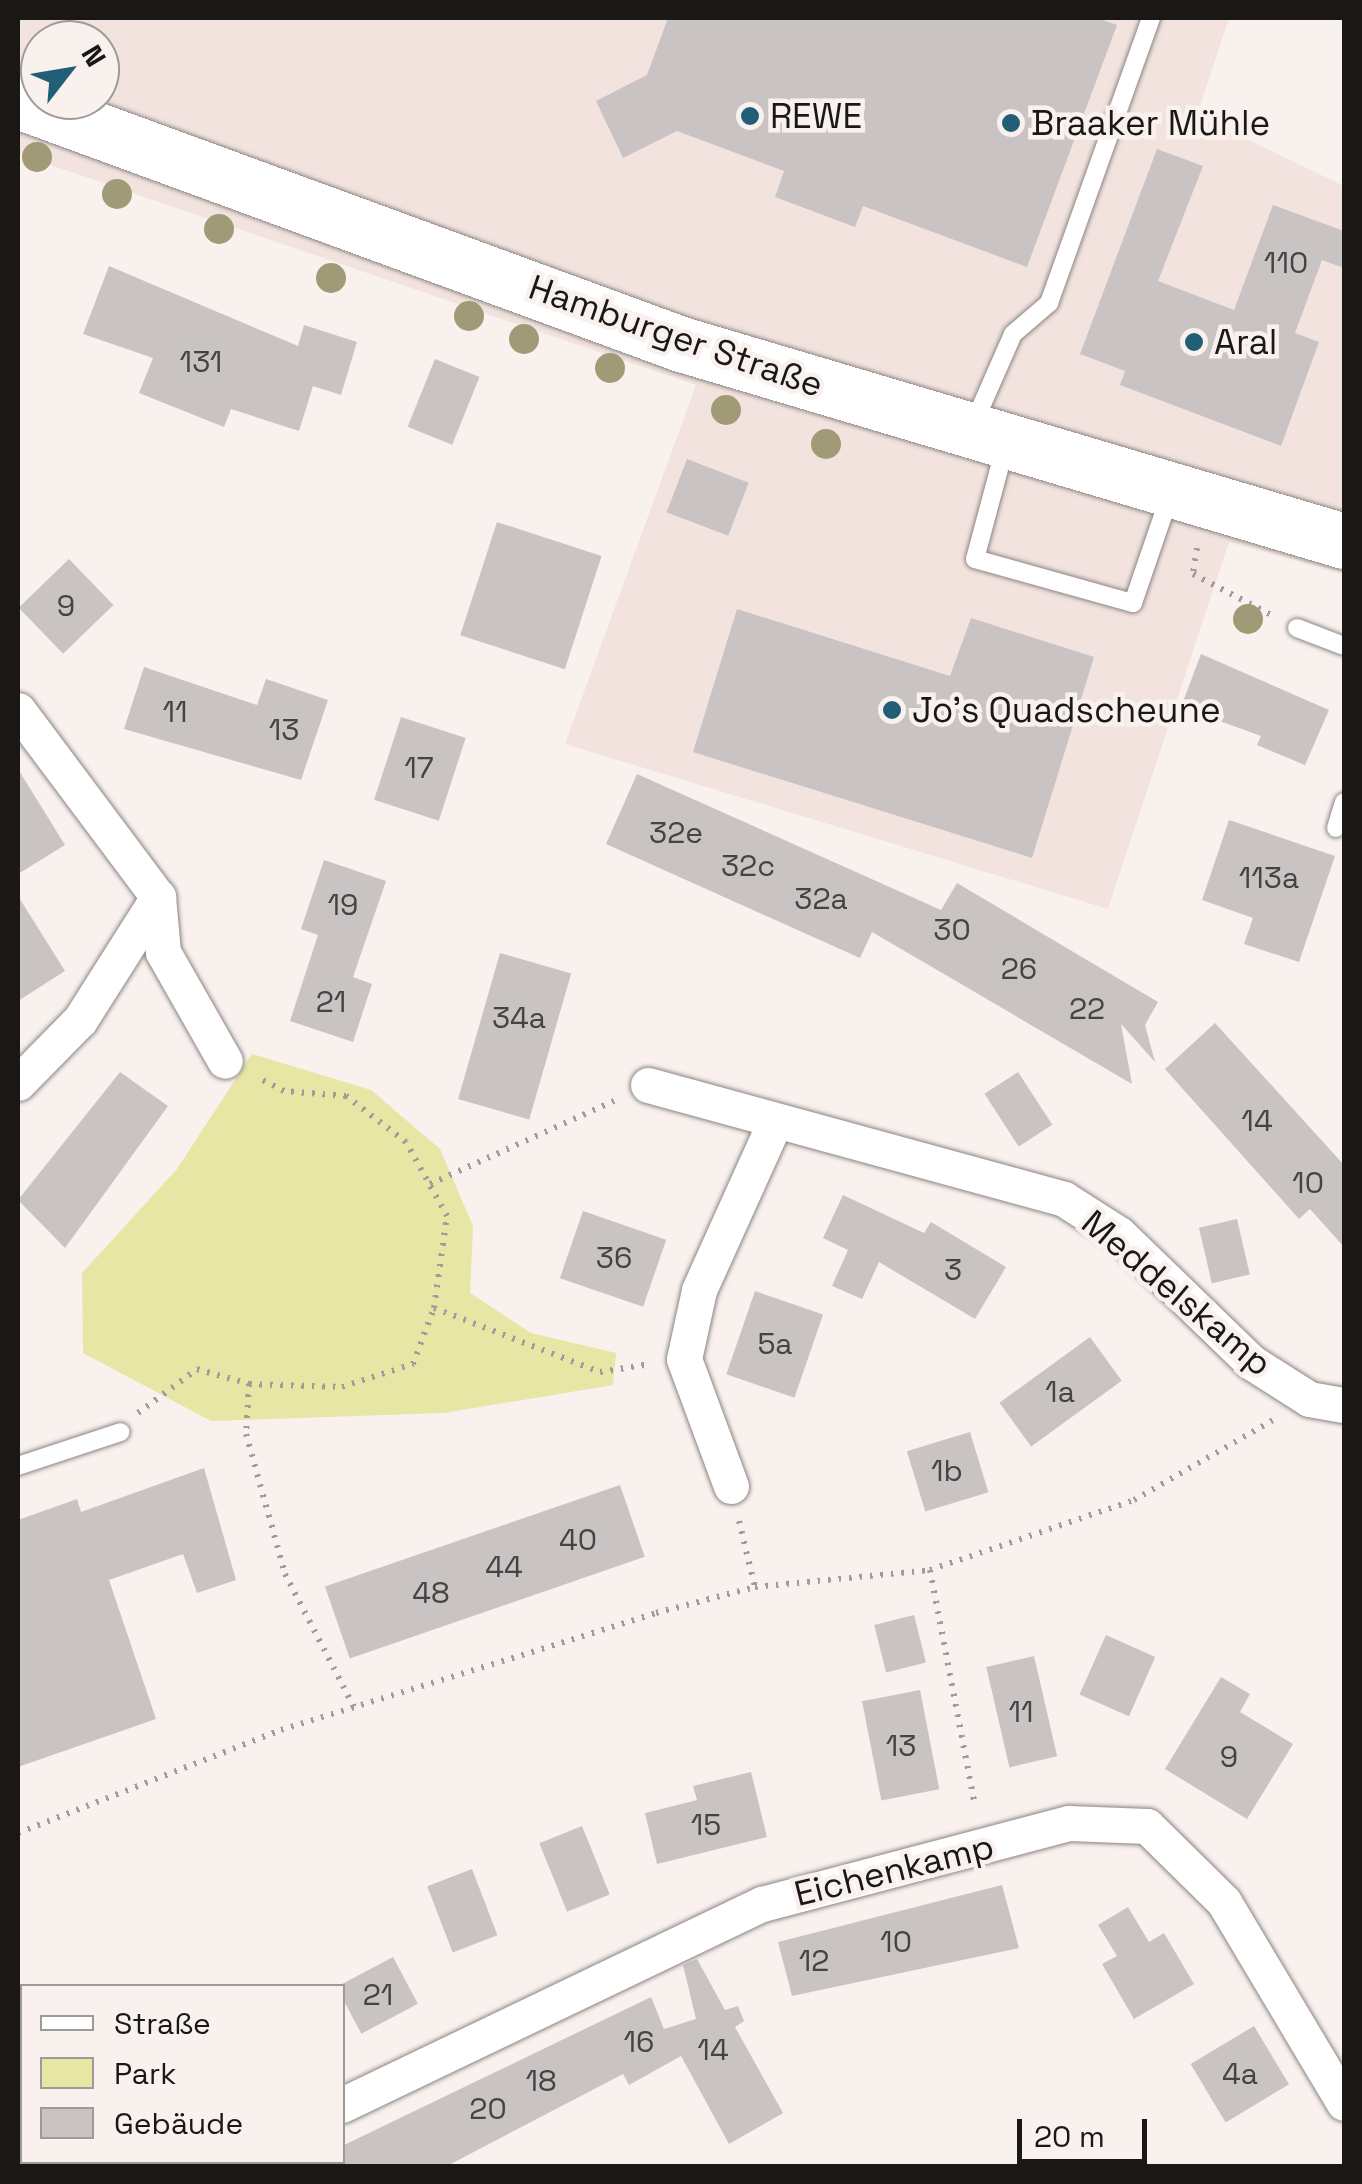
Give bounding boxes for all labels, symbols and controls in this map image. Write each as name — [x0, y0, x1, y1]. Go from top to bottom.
north arrow — [20, 20, 120, 120]
text: N — [74, 38, 114, 73]
place label: REWE — [770, 95, 862, 137]
place label: Braaker Mühle — [1031, 102, 1270, 144]
marker: REWE — [739, 105, 761, 127]
marker: Braaker Mühle — [1000, 112, 1022, 134]
house number: 110 — [1264, 245, 1308, 281]
street label: Hamburger Straße — [524, 266, 828, 406]
place label: Aral — [1214, 321, 1277, 363]
marker: Aral — [1183, 331, 1205, 353]
house number: 131 — [180, 344, 222, 380]
house number: 9 — [57, 588, 75, 624]
place label: Jo's Quadscheune — [912, 689, 1221, 731]
house number: 11 — [162, 694, 188, 730]
marker: Jo's Quadscheune — [881, 699, 903, 721]
house number: 13 — [269, 712, 299, 748]
house number: 17 — [404, 750, 434, 786]
house number: 32e — [649, 815, 703, 851]
house number: 32c — [721, 848, 775, 884]
house number: 113a — [1239, 860, 1299, 896]
house number: 32a — [794, 881, 848, 917]
house number: 19 — [328, 887, 358, 923]
house number: 30 — [933, 912, 971, 948]
house number: 26 — [1001, 951, 1037, 987]
house number: 21 — [316, 984, 346, 1020]
house number: 22 — [1069, 991, 1105, 1027]
house number: 34a — [492, 1000, 546, 1036]
house number: 14 — [1241, 1103, 1273, 1139]
house number: 10 — [1292, 1165, 1324, 1201]
street label: Meddelskamp — [1073, 1201, 1281, 1385]
house number: 36 — [596, 1240, 632, 1276]
house number: 3 — [944, 1252, 962, 1288]
house number: 5a — [757, 1326, 793, 1362]
house number: 1a — [1045, 1374, 1075, 1410]
house number: 1b — [931, 1453, 963, 1489]
house number: 40 — [559, 1522, 597, 1558]
house number: 44 — [485, 1549, 523, 1585]
house number: 48 — [412, 1575, 450, 1611]
house number: 11 — [1008, 1694, 1034, 1730]
house number: 13 — [886, 1728, 916, 1764]
house number: 9 — [1220, 1739, 1238, 1775]
house number: 15 — [691, 1807, 721, 1843]
street label: Eichenkamp — [790, 1825, 998, 1915]
house number: 10 — [880, 1924, 912, 1960]
house number: 12 — [799, 1943, 829, 1979]
house number: 21 — [363, 1977, 393, 2013]
legend — [20, 1984, 345, 2164]
text: Straße — [114, 2004, 211, 2043]
house number: 16 — [624, 2024, 654, 2060]
house number: 14 — [697, 2032, 729, 2068]
text: Park — [114, 2054, 176, 2093]
house number: 4a — [1222, 2056, 1258, 2092]
house number: 18 — [525, 2063, 557, 2099]
house number: 20 — [469, 2091, 507, 2127]
scale bar — [1022, 2099, 1152, 2161]
text: Gebäude — [114, 2104, 243, 2143]
text: 20 m — [1034, 2117, 1105, 2156]

